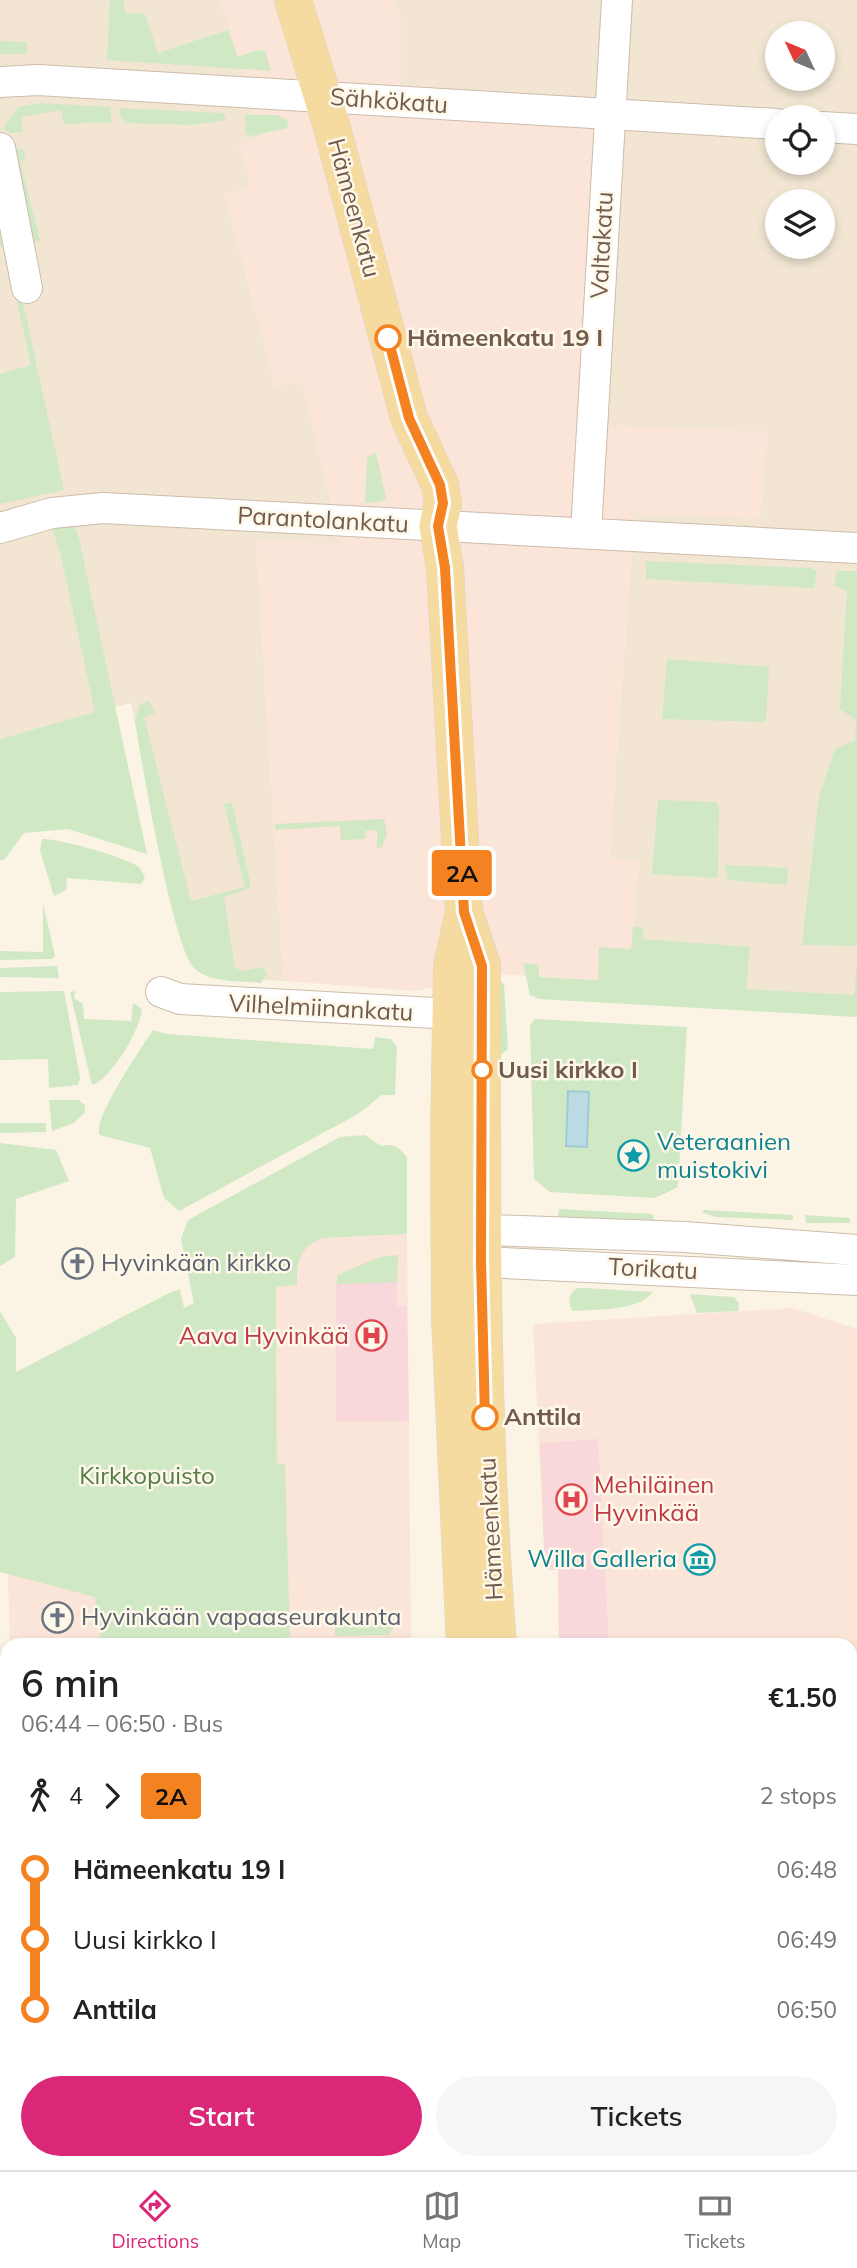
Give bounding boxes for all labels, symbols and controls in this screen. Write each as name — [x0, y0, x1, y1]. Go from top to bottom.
north arrow — [765, 21, 835, 91]
map controls — [765, 21, 835, 259]
street label: Sähkökatu — [329, 81, 449, 119]
button: locate — [765, 105, 835, 175]
street label: Hämeenkatu — [322, 135, 388, 281]
button: layers — [765, 189, 835, 259]
street label: Valtakatu — [583, 191, 619, 299]
place label: Hämeenkatu 19 I — [407, 322, 603, 352]
marker: Hämeenkatu 19 I — [375, 325, 401, 351]
street label: Parantolankatu — [237, 500, 410, 538]
line badge: 2A — [430, 850, 494, 896]
text: 2A — [446, 858, 478, 888]
street label: Vilhelmiinankatu — [228, 987, 414, 1027]
place label: Uusi kirkko I — [498, 1054, 638, 1084]
marker: Uusi kirkko I — [472, 1060, 492, 1080]
place label: Veteraanien muistokivi — [657, 1126, 791, 1184]
place icon: Veteraanien muistokivi — [617, 1139, 651, 1173]
church icon: Hyvinkään kirkko — [61, 1246, 95, 1280]
place label: Hyvinkään kirkko — [101, 1247, 291, 1277]
street label: Torikatu — [607, 1251, 699, 1285]
hospital icon: Aava Hyvinkää — [355, 1319, 389, 1353]
place label: Aava Hyvinkää — [179, 1320, 349, 1350]
place label: Anttila — [504, 1401, 581, 1431]
marker: Anttila — [472, 1404, 498, 1430]
street label: Hämeenkatu — [471, 1457, 509, 1601]
park label: Kirkkopuisto — [79, 1460, 215, 1490]
place label: Mehiläinen Hyvinkää — [594, 1469, 714, 1527]
hospital icon: Mehiläinen Hyvinkää — [554, 1482, 588, 1516]
museum icon: Willa Galleria — [683, 1542, 717, 1576]
place label: Willa Galleria — [527, 1543, 677, 1573]
church icon: Hyvinkään vapaaseurakunta — [41, 1600, 75, 1634]
place label: Hyvinkään vapaaseurakunta — [81, 1601, 401, 1631]
text: 6 min — [21, 1659, 120, 1707]
text: €1.50 — [768, 1681, 837, 1714]
text: 06:44 – 06:50 · Bus — [21, 1709, 223, 1738]
icon: walk — [21, 1777, 59, 1815]
icon: forward — [93, 1777, 131, 1815]
text: 4 — [69, 1781, 83, 1810]
text: 2A — [155, 1781, 187, 1811]
text: 2 stops — [760, 1781, 837, 1810]
text: Hämeenkatu 19 I — [73, 1853, 285, 1886]
text: 06:48 — [777, 1855, 837, 1884]
text: Uusi kirkko I — [73, 1923, 217, 1956]
text: 06:49 — [777, 1925, 837, 1954]
text: Anttila — [73, 1993, 157, 2026]
text: 06:50 — [777, 1995, 837, 2024]
button: Start — [21, 2076, 422, 2156]
button: Tickets — [436, 2076, 837, 2156]
tab: Directions — [111, 2187, 199, 2253]
tab: Map — [422, 2187, 461, 2253]
tab: Tickets — [684, 2187, 746, 2253]

